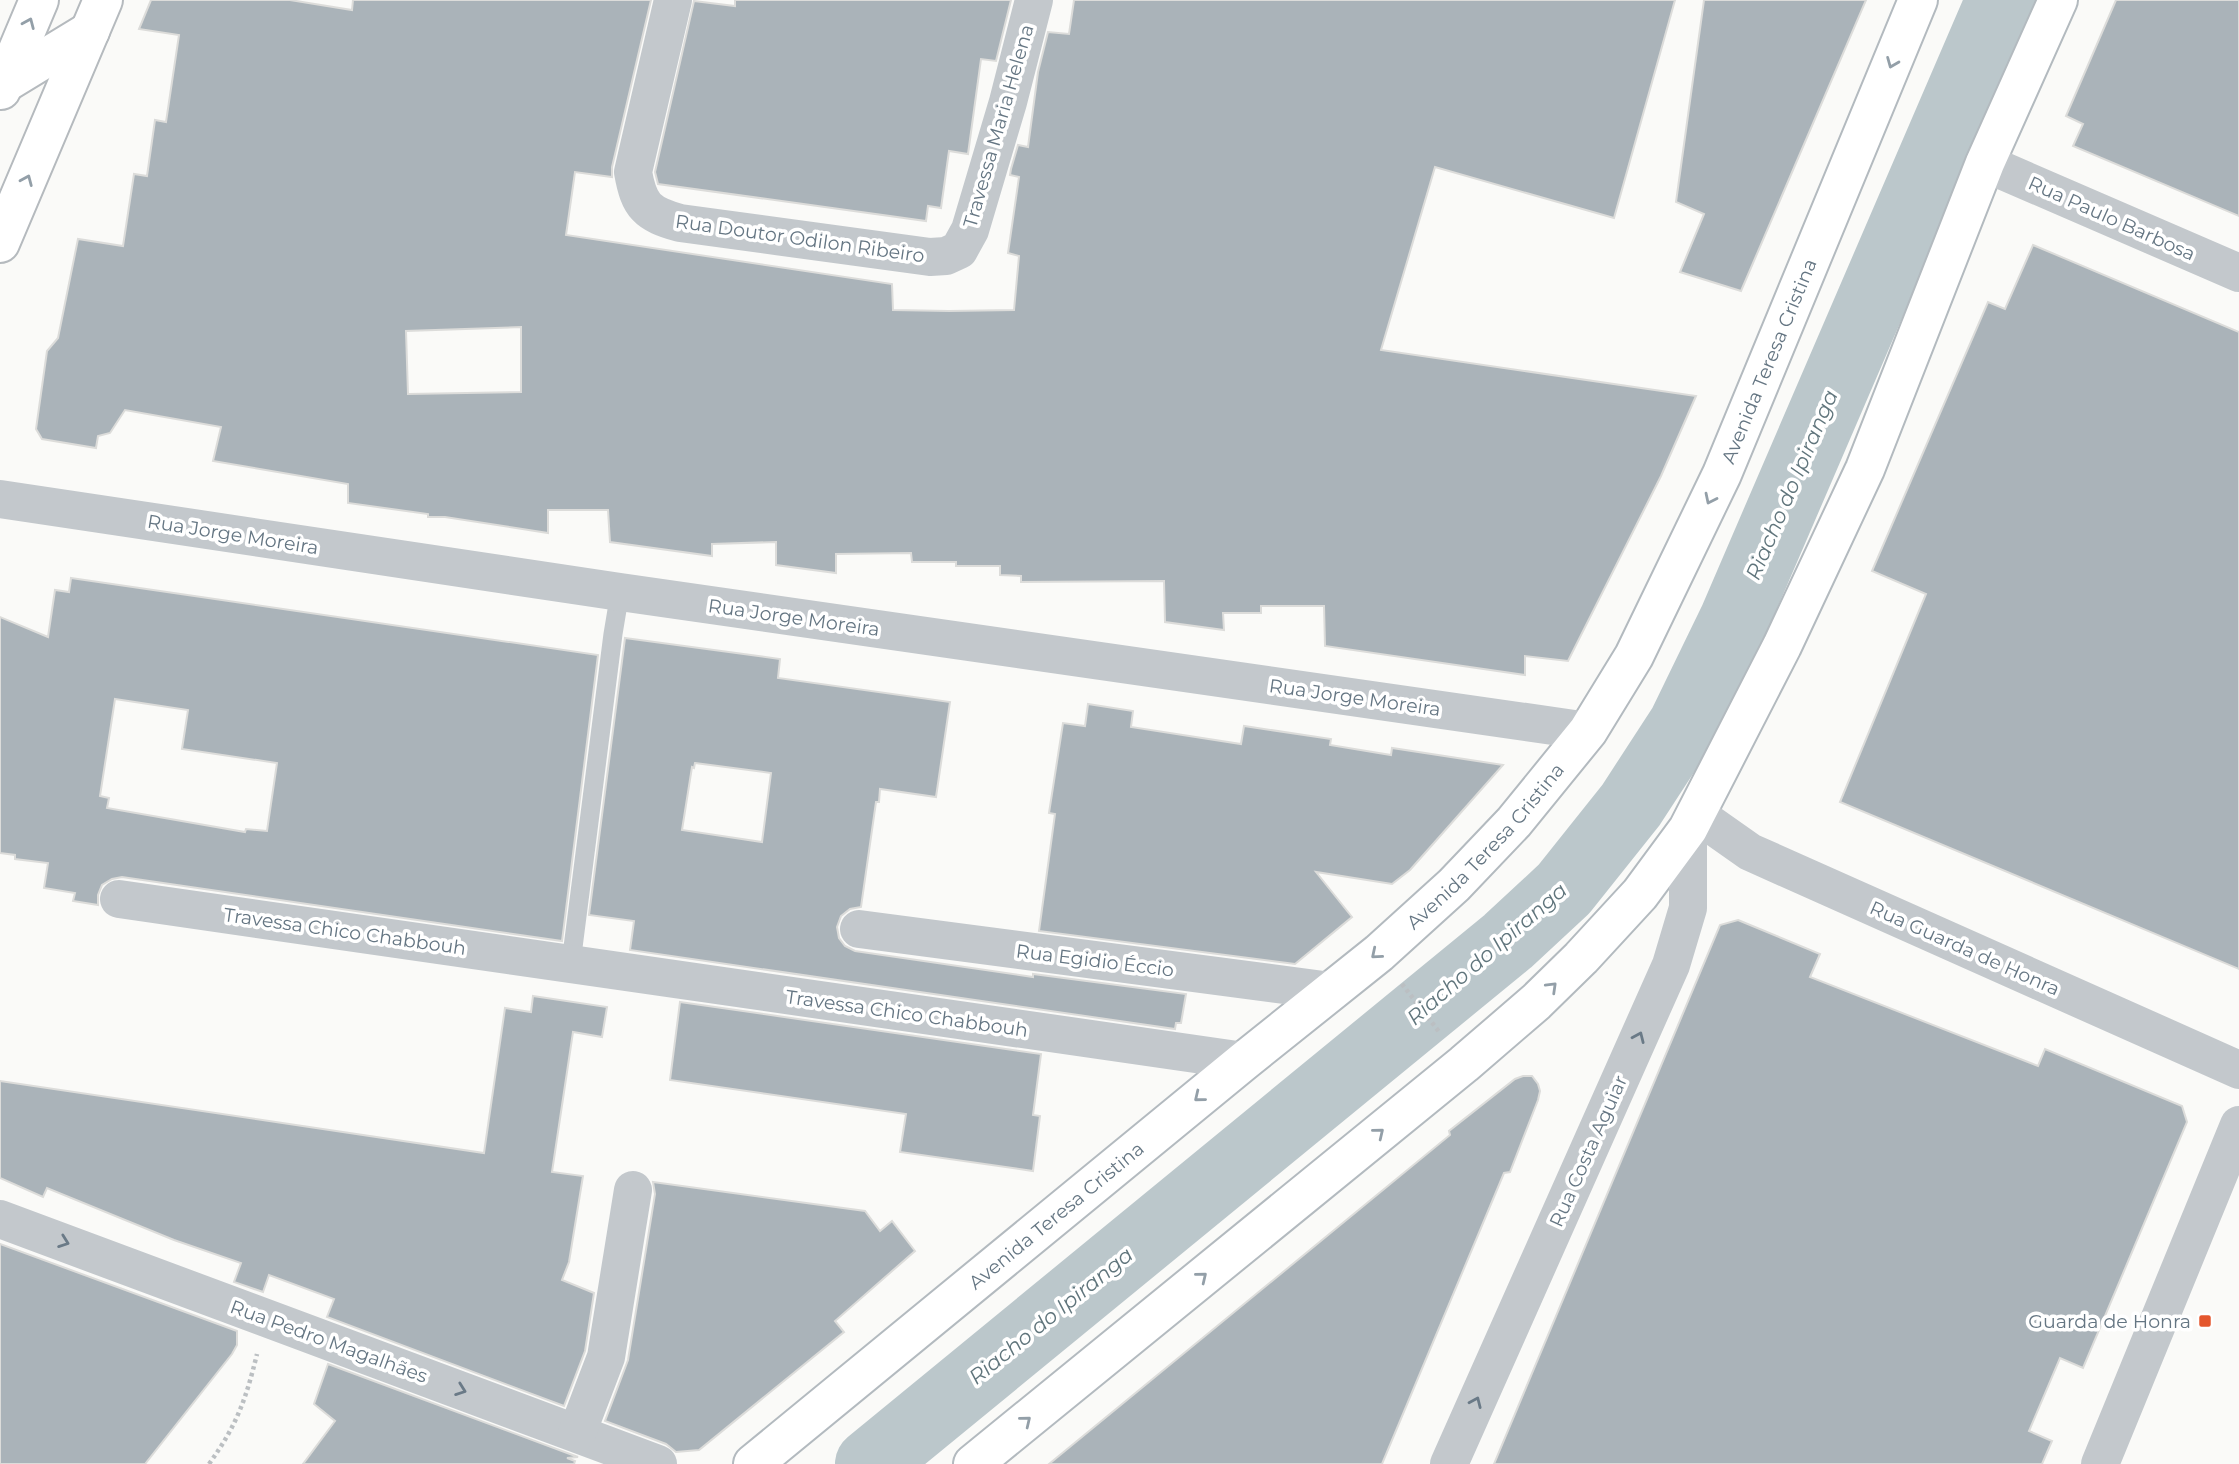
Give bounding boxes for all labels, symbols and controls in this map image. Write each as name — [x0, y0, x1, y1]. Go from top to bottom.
one-way arrow — [21, 18, 35, 31]
street label: Travessa Maria Helena — [958, 22, 1039, 230]
one-way arrow — [1886, 56, 1900, 68]
street label: Rua Paulo Barbosa — [2025, 171, 2199, 266]
one-way arrow — [18, 175, 32, 187]
street label: Rua Doutor Odilon Ribeiro — [674, 210, 926, 267]
street label: Avenida Teresa Cristina — [1717, 255, 1822, 467]
water label: Riacho do Ipiranga — [1740, 386, 1843, 584]
one-way arrow — [1704, 492, 1718, 504]
street label: Rua Jorge Moreira — [146, 510, 320, 559]
street label: Rua Jorge Moreira — [707, 594, 881, 641]
street label: Rua Jorge Moreira — [1268, 674, 1442, 721]
street label: Avenida Teresa Cristina — [1402, 759, 1569, 934]
water label: Riacho do Ipiranga — [1402, 877, 1572, 1030]
street label: Rua Guarda de Honra — [1866, 896, 2063, 1001]
street label: Travessa Chico Chabbouh — [222, 903, 468, 960]
street label: Rua Egidio Éccio — [1015, 939, 1175, 982]
one-way arrow — [1372, 946, 1385, 958]
one-way arrow — [1544, 982, 1557, 995]
street label: Travessa Chico Chabbouh — [784, 985, 1030, 1042]
one-way arrow — [1631, 1032, 1645, 1044]
street label: Rua Costa Aguiar — [1545, 1072, 1632, 1231]
one-way arrow — [1195, 1089, 1208, 1101]
one-way arrow — [1371, 1129, 1383, 1142]
street label: Avenida Teresa Cristina — [964, 1137, 1149, 1294]
one-way arrow — [57, 1234, 69, 1248]
water label: Riacho do Ipiranga — [964, 1242, 1138, 1390]
one-way arrow — [1194, 1273, 1207, 1285]
street label: Rua Pedro Magalhães — [227, 1295, 431, 1388]
place label: Guarda de Honra — [2028, 1310, 2191, 1333]
marker: Guarda de Honra — [2197, 1313, 2213, 1329]
one-way arrow — [454, 1382, 466, 1396]
one-way arrow — [1468, 1396, 1482, 1409]
one-way arrow — [1017, 1417, 1030, 1429]

